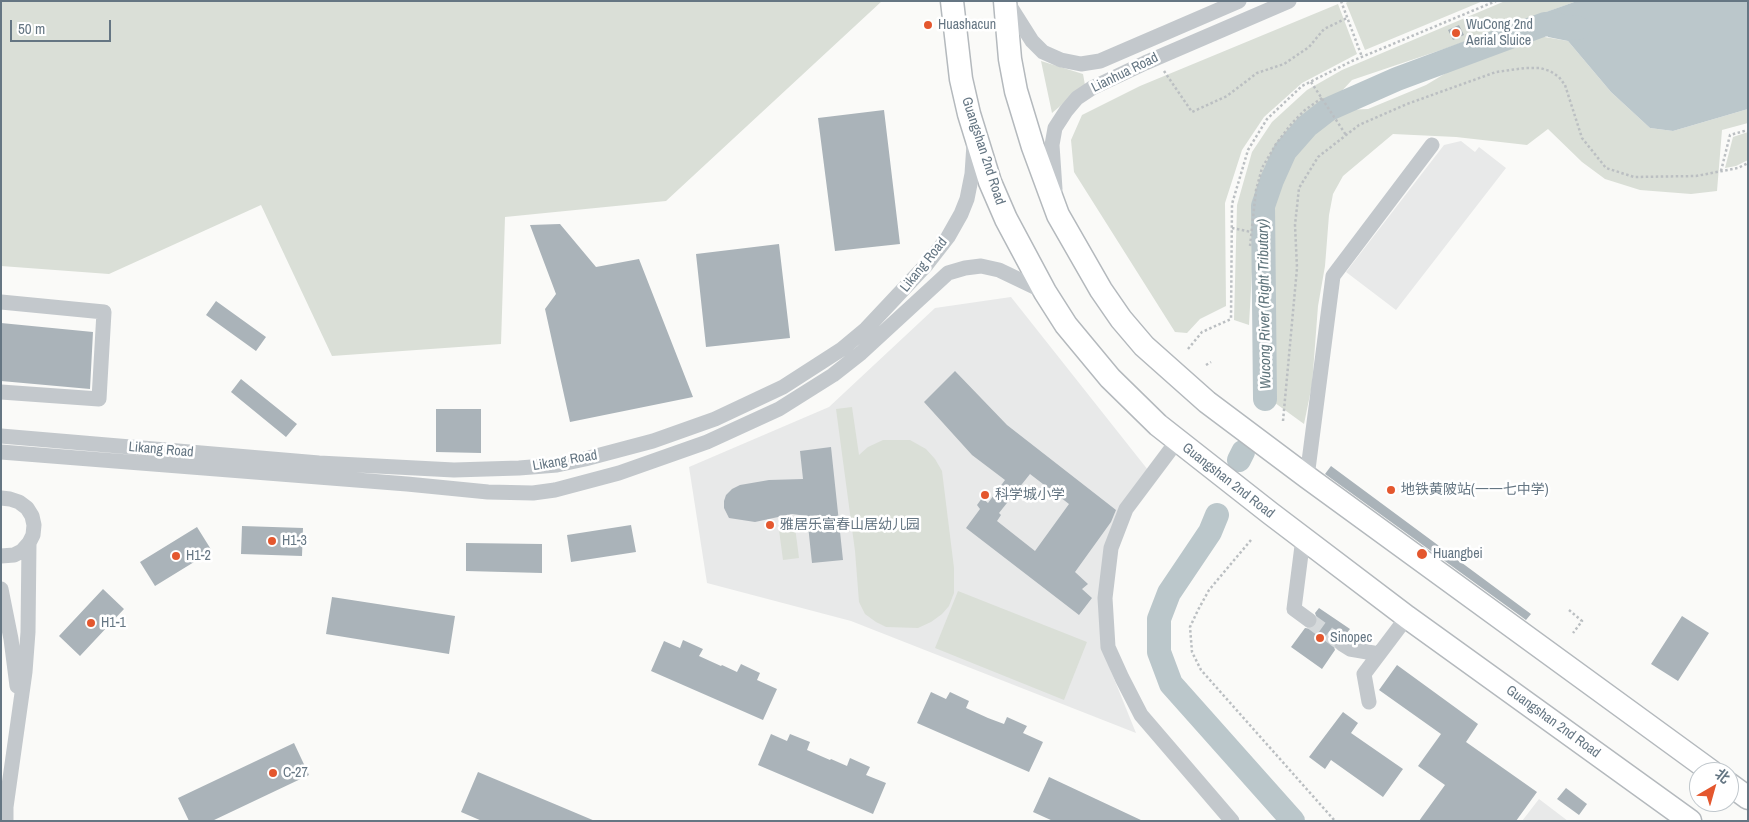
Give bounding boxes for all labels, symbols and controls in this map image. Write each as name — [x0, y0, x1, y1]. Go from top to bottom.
scale bar — [12, 10, 114, 42]
place label: Huashacun — [938, 17, 996, 33]
place label: WuCong 2nd Aerial Sluice — [1466, 17, 1533, 49]
text: 50 m — [18, 18, 45, 39]
marker: Huashacun — [922, 19, 934, 31]
marker: WuCong 2nd Aerial Sluice — [1450, 27, 1462, 39]
street label: Lianhua Road — [1089, 50, 1161, 96]
street label: Guangshan 2nd Road — [958, 95, 1008, 207]
water label: Wucong River (Right Tributary) — [1255, 218, 1275, 390]
street label: Likang Road — [897, 234, 951, 296]
street label: Likang Road — [128, 439, 194, 461]
street label: Guangshan 2nd Road — [1179, 440, 1277, 522]
street label: Likang Road — [531, 447, 599, 475]
place label: 地铁黄陂站(一一七中学) — [1401, 482, 1549, 498]
marker: 地铁黄陂站(一一七中学) — [1385, 484, 1397, 496]
place label: 科学城小学 — [995, 487, 1065, 503]
marker: 科学城小学 — [979, 489, 991, 501]
place label: 雅居乐富春山居幼儿园 — [780, 517, 920, 533]
marker: 雅居乐富春山居幼儿园 — [764, 519, 776, 531]
place label: H1-3 — [282, 533, 307, 549]
marker: H1-3 — [266, 535, 278, 547]
place label: Huangbei — [1433, 546, 1483, 562]
marker: Huangbei — [1415, 547, 1429, 561]
place label: H1-2 — [186, 548, 211, 564]
marker: H1-2 — [170, 550, 182, 562]
place label: H1-1 — [101, 615, 126, 631]
marker: H1-1 — [85, 617, 97, 629]
place label: Sinopec — [1330, 630, 1372, 646]
marker: Sinopec — [1314, 632, 1326, 644]
street label: Guangshan 2nd Road — [1503, 682, 1603, 762]
north arrow — [1689, 762, 1739, 812]
place label: C-27 — [283, 765, 308, 781]
text: 北 — [1712, 765, 1734, 787]
marker: C-27 — [267, 767, 279, 779]

